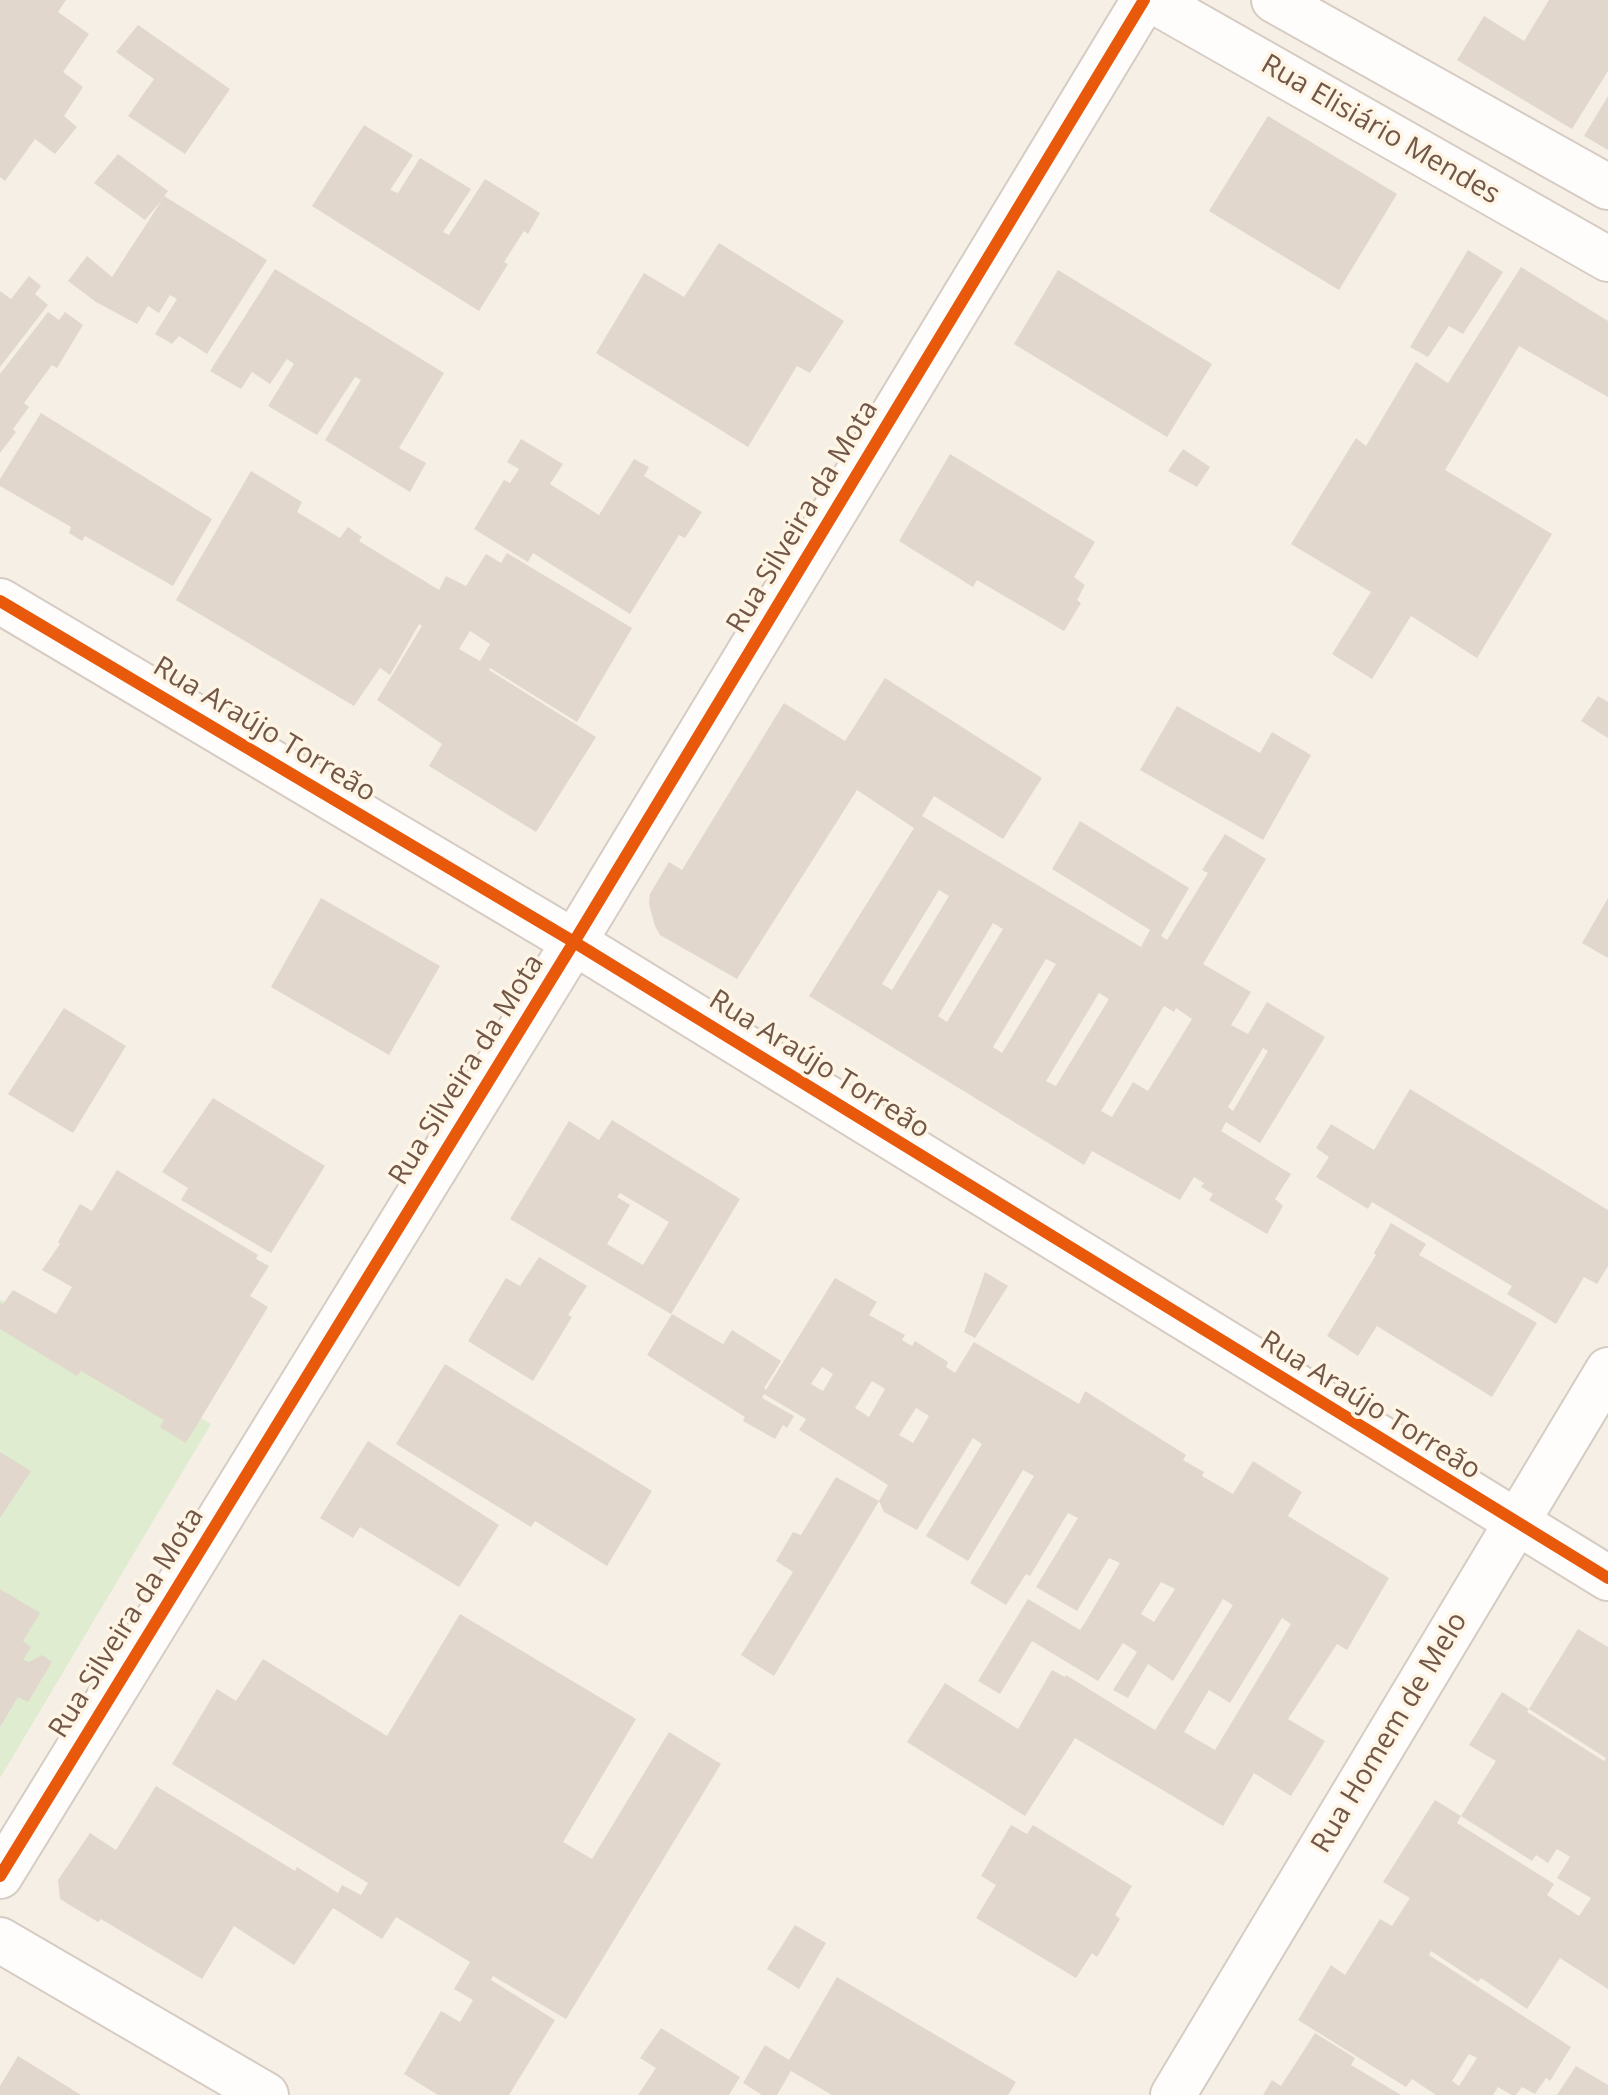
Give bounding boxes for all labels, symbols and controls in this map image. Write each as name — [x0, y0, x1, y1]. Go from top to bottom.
street label: Rua Elisiário Mendes — [1255, 48, 1505, 212]
street label: Rua Silveira da Mota — [720, 395, 886, 639]
street label: Rua Araújo Torreão — [147, 650, 381, 810]
street label: Rua Silveira da Mota — [382, 949, 552, 1191]
street label: Rua Araújo Torreão — [703, 984, 935, 1146]
street label: Rua Araújo Torreão — [1254, 1325, 1486, 1487]
street label: Rua Silveira da Mota — [42, 1502, 212, 1744]
street label: Rua Homem de Melo — [1305, 1607, 1475, 1859]

